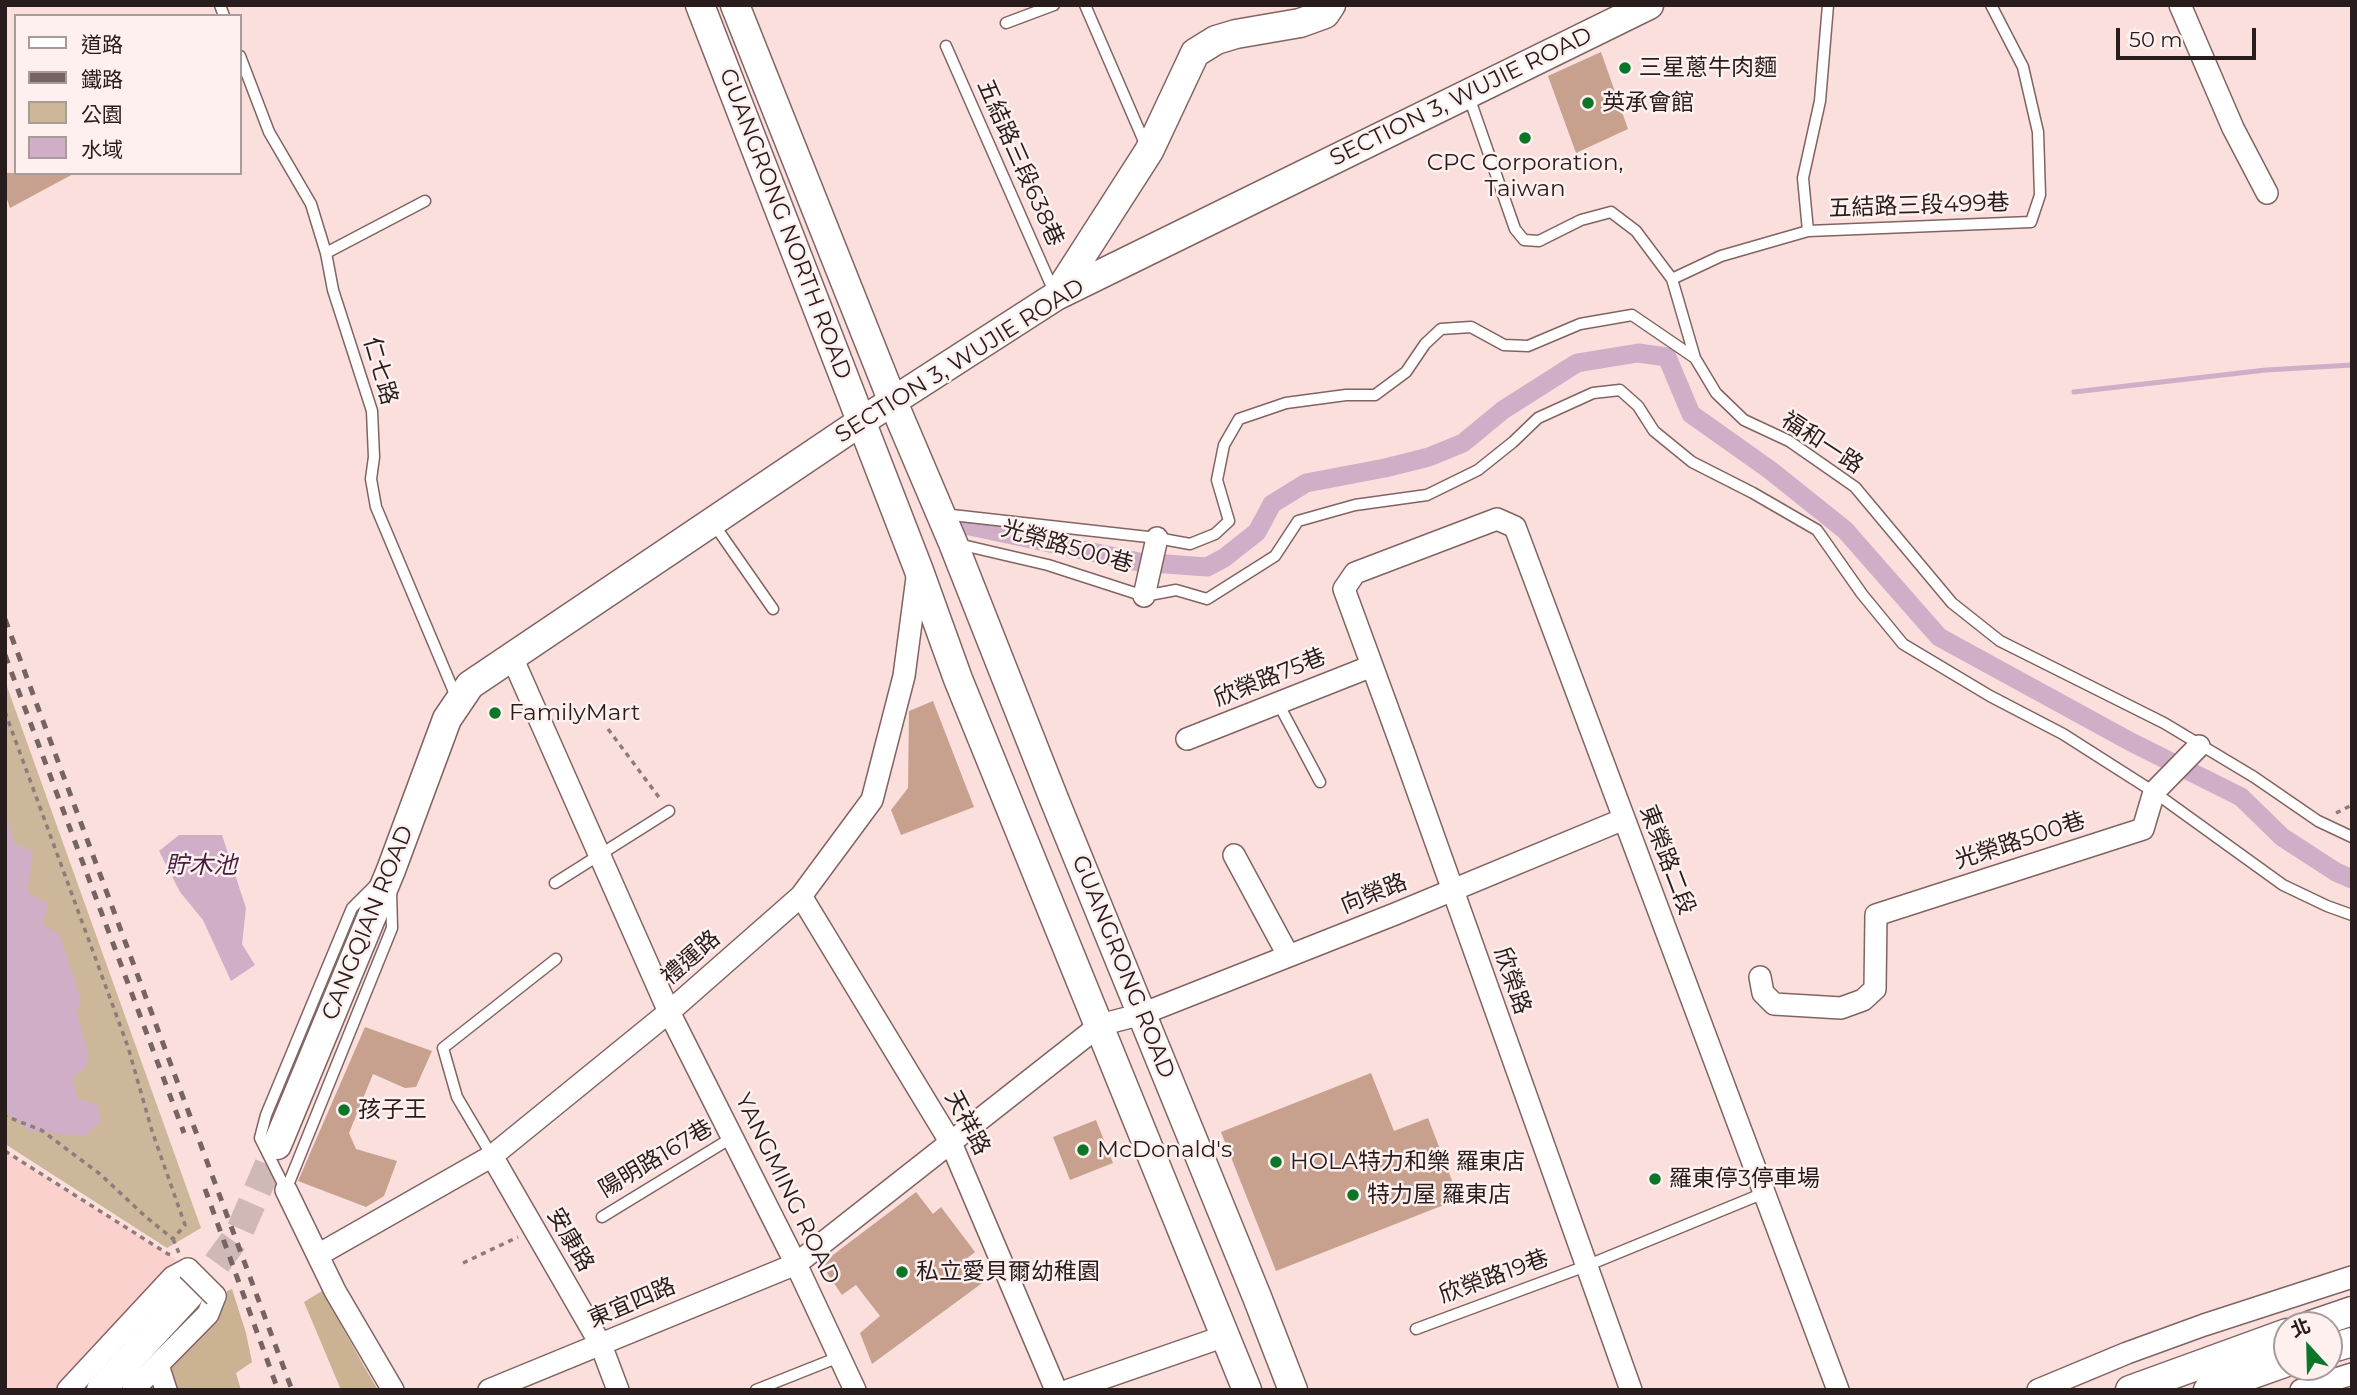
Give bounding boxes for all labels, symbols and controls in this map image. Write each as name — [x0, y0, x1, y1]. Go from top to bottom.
legend — [14, 14, 242, 175]
scale bar — [2119, 14, 2259, 58]
street label: SECTION 3, WUJIE ROAD — [1325, 21, 1597, 173]
text: 50 m — [2129, 27, 2183, 52]
text: 道路 — [81, 32, 123, 57]
place label: 三星蔥牛肉麵 — [1639, 54, 1777, 82]
marker: 三星蔥牛肉麵 — [1617, 60, 1633, 76]
street label: GUANGRONG NORTH ROAD — [713, 65, 857, 383]
text: 鐵路 — [81, 67, 123, 92]
street label: 五結路三段638巷 — [971, 75, 1069, 251]
place label: 英承會館 — [1602, 89, 1694, 117]
marker: 英承會館 — [1580, 95, 1596, 111]
text: 公園 — [81, 102, 123, 127]
marker: CPC Corporation, Taiwan — [1517, 130, 1533, 146]
text: 水域 — [81, 137, 123, 162]
place label: CPC Corporation, Taiwan — [1427, 149, 1623, 203]
street label: 五結路三段499巷 — [1828, 189, 2010, 223]
street label: SECTION 3, WUJIE ROAD — [830, 273, 1090, 449]
street label: 仁七路 — [357, 334, 403, 408]
street label: 福和一路 — [1776, 406, 1868, 480]
street label: 光榮路500巷 — [998, 515, 1136, 579]
street label: 欣榮路75巷 — [1210, 643, 1330, 713]
place label: FamilyMart — [509, 699, 640, 727]
marker: FamilyMart — [487, 705, 503, 721]
street label: 東榮路二段 — [1634, 801, 1700, 919]
street label: 光榮路500巷 — [1951, 807, 2089, 875]
street label: CANGQIAN ROAD — [316, 822, 420, 1024]
street label: GUANGRONG ROAD — [1066, 851, 1180, 1083]
water label: 貯木池 — [165, 852, 237, 880]
street label: 向榮路 — [1337, 868, 1411, 920]
street label: 禮運路 — [656, 925, 726, 991]
street label: 欣榮路 — [1488, 944, 1536, 1018]
street label: 天祥路 — [939, 1086, 995, 1160]
street label: YANGMING ROAD — [729, 1089, 845, 1289]
place label: 孩子王 — [358, 1096, 427, 1124]
marker: 孩子王 — [336, 1102, 352, 1118]
street label: 陽明路167巷 — [594, 1114, 718, 1204]
place label: McDonald's — [1097, 1136, 1232, 1164]
marker: McDonald's — [1075, 1142, 1091, 1158]
place label: HOLA特力和樂 羅東店 — [1290, 1148, 1525, 1176]
marker: HOLA特力和樂 羅東店 — [1268, 1154, 1284, 1170]
place label: 羅東停3停車場 — [1669, 1165, 1820, 1193]
marker: 羅東停3停車場 — [1647, 1171, 1663, 1187]
place label: 特力屋 羅東店 — [1367, 1181, 1511, 1209]
marker: 特力屋 羅東店 — [1345, 1187, 1361, 1203]
street label: 安康路 — [541, 1203, 599, 1277]
street label: 欣榮路19巷 — [1436, 1244, 1552, 1310]
place label: 私立愛貝爾幼稚園 — [916, 1258, 1100, 1286]
marker: 私立愛貝爾幼稚園 — [894, 1264, 910, 1280]
street label: 東宜四路 — [584, 1272, 680, 1334]
north arrow — [2273, 1311, 2343, 1381]
text: 北 — [2288, 1314, 2314, 1342]

